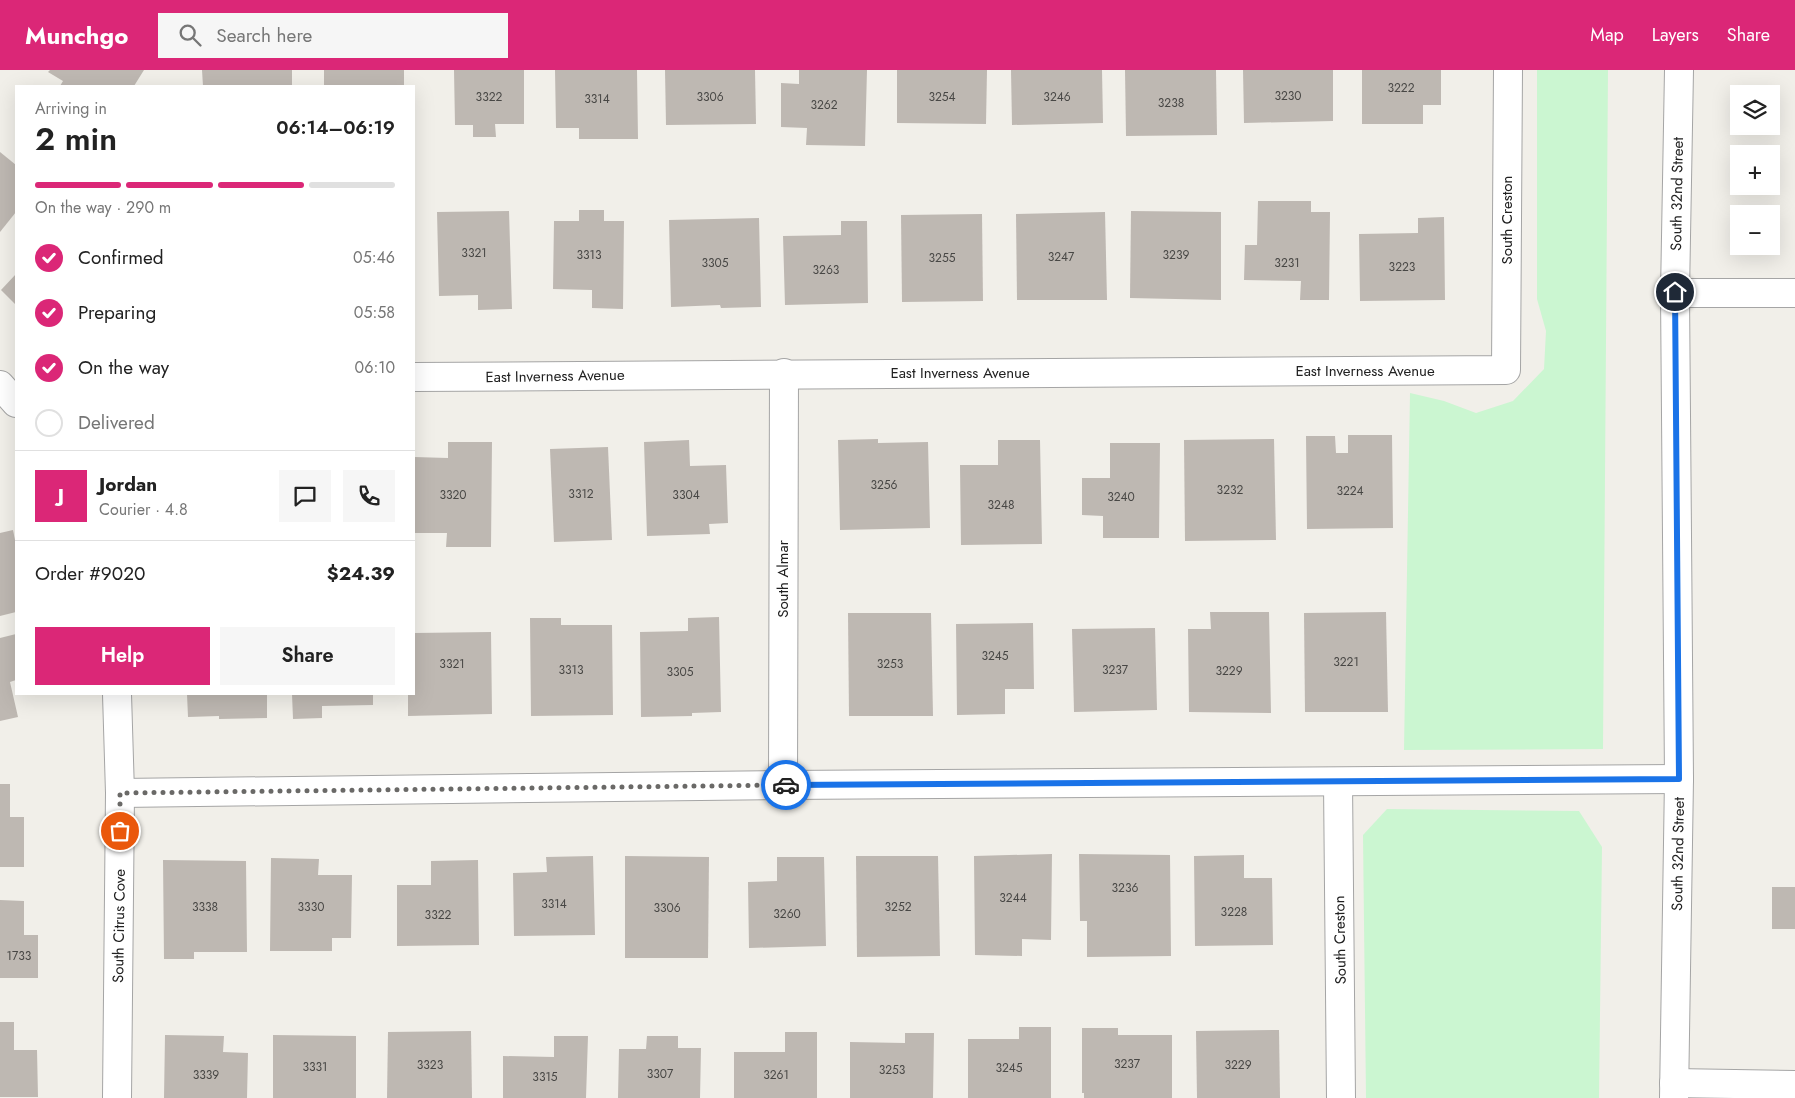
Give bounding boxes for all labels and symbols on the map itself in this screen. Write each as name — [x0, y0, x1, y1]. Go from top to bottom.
house number: 3222 — [1387, 79, 1415, 97]
house number: 3230 — [1274, 87, 1302, 105]
house number: 3322 — [476, 88, 503, 106]
house number: 3306 — [696, 88, 724, 106]
house number: 3254 — [928, 88, 956, 106]
house number: 3246 — [1043, 88, 1071, 106]
house number: 3314 — [584, 90, 610, 108]
house number: 3238 — [1158, 94, 1184, 112]
house number: 3262 — [810, 96, 838, 114]
street label: South 32nd Street — [1665, 137, 1689, 251]
street label: South Creston — [1496, 176, 1518, 264]
house number: 3321 — [461, 244, 487, 262]
house number: 3313 — [576, 246, 602, 264]
house number: 3239 — [1163, 246, 1190, 264]
house number: 3247 — [1048, 248, 1075, 266]
house number: 3255 — [929, 249, 956, 267]
house number: 3305 — [701, 254, 729, 272]
house number: 3231 — [1274, 254, 1300, 272]
house number: 3223 — [1389, 258, 1416, 276]
house number: 3263 — [813, 261, 840, 279]
pin — [1654, 271, 1696, 313]
street label: East Inverness Avenue — [1295, 360, 1435, 382]
street label: East Inverness Avenue — [890, 362, 1030, 384]
street label: East Inverness Avenue — [485, 364, 625, 388]
house number: 3256 — [870, 476, 898, 494]
house number: 3232 — [1217, 481, 1244, 499]
house number: 3224 — [1336, 482, 1364, 500]
house number: 3312 — [568, 485, 594, 503]
house number: 3320 — [439, 486, 467, 504]
house number: 3304 — [672, 486, 700, 504]
house number: 3240 — [1107, 488, 1135, 506]
house number: 3248 — [988, 496, 1014, 514]
street label: South Almar — [772, 539, 794, 618]
house number: 3245 — [981, 647, 1009, 665]
house number: 3221 — [1333, 653, 1359, 671]
house number: 3321 — [439, 655, 465, 673]
house number: 3253 — [877, 655, 904, 673]
house number: 3313 — [558, 661, 584, 679]
house number: 3237 — [1102, 661, 1129, 679]
house number: 3229 — [1215, 662, 1243, 680]
house number: 3305 — [666, 663, 694, 681]
courier — [761, 760, 811, 810]
street label: South 32nd Street — [1666, 797, 1690, 911]
pin — [99, 810, 141, 852]
street label: South Citrus Cove — [107, 869, 131, 983]
house number: 3236 — [1112, 879, 1139, 897]
house number: 3244 — [999, 889, 1027, 907]
house number: 3314 — [541, 895, 567, 913]
street label: South Creston — [1328, 895, 1352, 985]
house number: 3338 — [192, 898, 218, 916]
house number: 3330 — [298, 898, 324, 916]
house number: 3252 — [885, 898, 912, 916]
house number: 3306 — [653, 899, 681, 917]
house number: 3228 — [1221, 903, 1247, 921]
house number: 3260 — [773, 905, 801, 923]
house number: 3322 — [425, 906, 452, 924]
house number: 1733 — [7, 947, 32, 965]
house number: 3237 — [1114, 1055, 1141, 1073]
house number: 3323 — [417, 1056, 444, 1074]
house number: 3229 — [1224, 1056, 1252, 1074]
house number: 3331 — [302, 1058, 328, 1076]
house number: 3245 — [995, 1059, 1023, 1077]
house number: 3253 — [879, 1061, 906, 1079]
house number: 3307 — [647, 1065, 674, 1083]
house number: 3339 — [193, 1066, 219, 1084]
house number: 3261 — [763, 1066, 789, 1084]
house number: 3315 — [532, 1068, 558, 1086]

